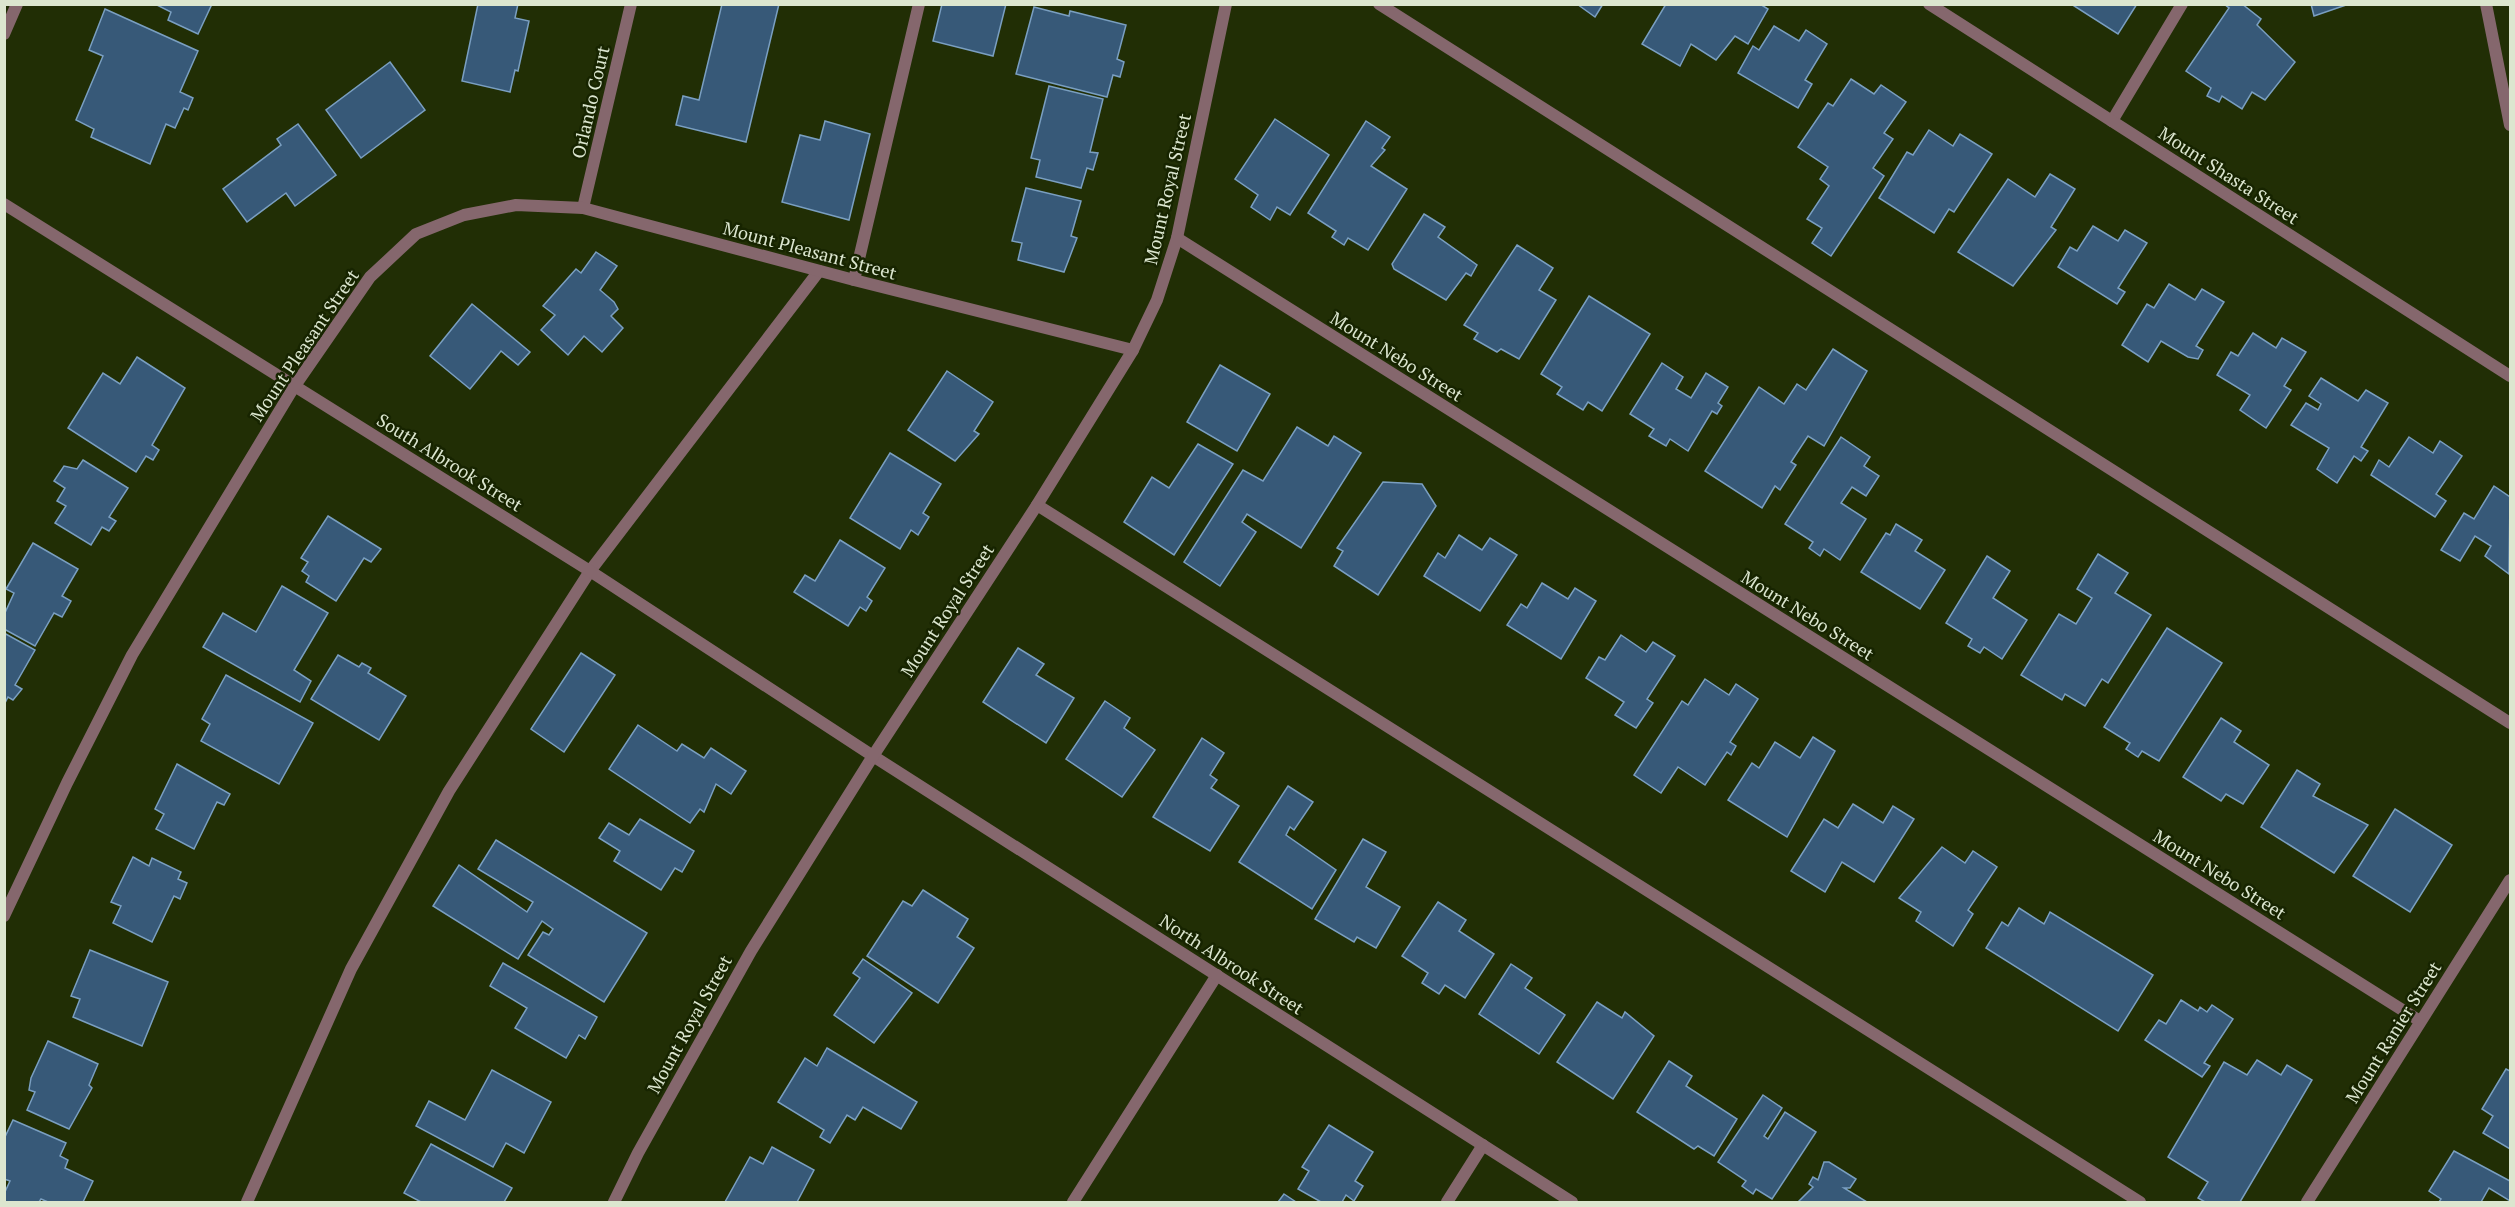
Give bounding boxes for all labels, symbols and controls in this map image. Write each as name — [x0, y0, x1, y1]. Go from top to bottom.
street label: Orlando Court — [565, 43, 615, 161]
street label: Mount Royal Street — [1138, 111, 1196, 267]
street label: Mount Shasta Street — [2154, 121, 2304, 230]
street label: Mount Pleasant Street — [721, 215, 900, 285]
street label: Mount Pleasant Street — [244, 264, 364, 426]
street label: Mount Nebo Street — [1326, 306, 1468, 407]
street label: South Albrook Street — [373, 408, 528, 517]
street label: Mount Royal Street — [895, 538, 999, 681]
street label: Mount Nebo Street — [1737, 565, 1879, 666]
street label: Mount Nebo Street — [2149, 824, 2291, 925]
street label: North Albrook Street — [1155, 908, 1309, 1020]
street label: Mount Royal Street — [641, 950, 737, 1097]
street label: Mount Ranier Street — [2340, 956, 2446, 1107]

